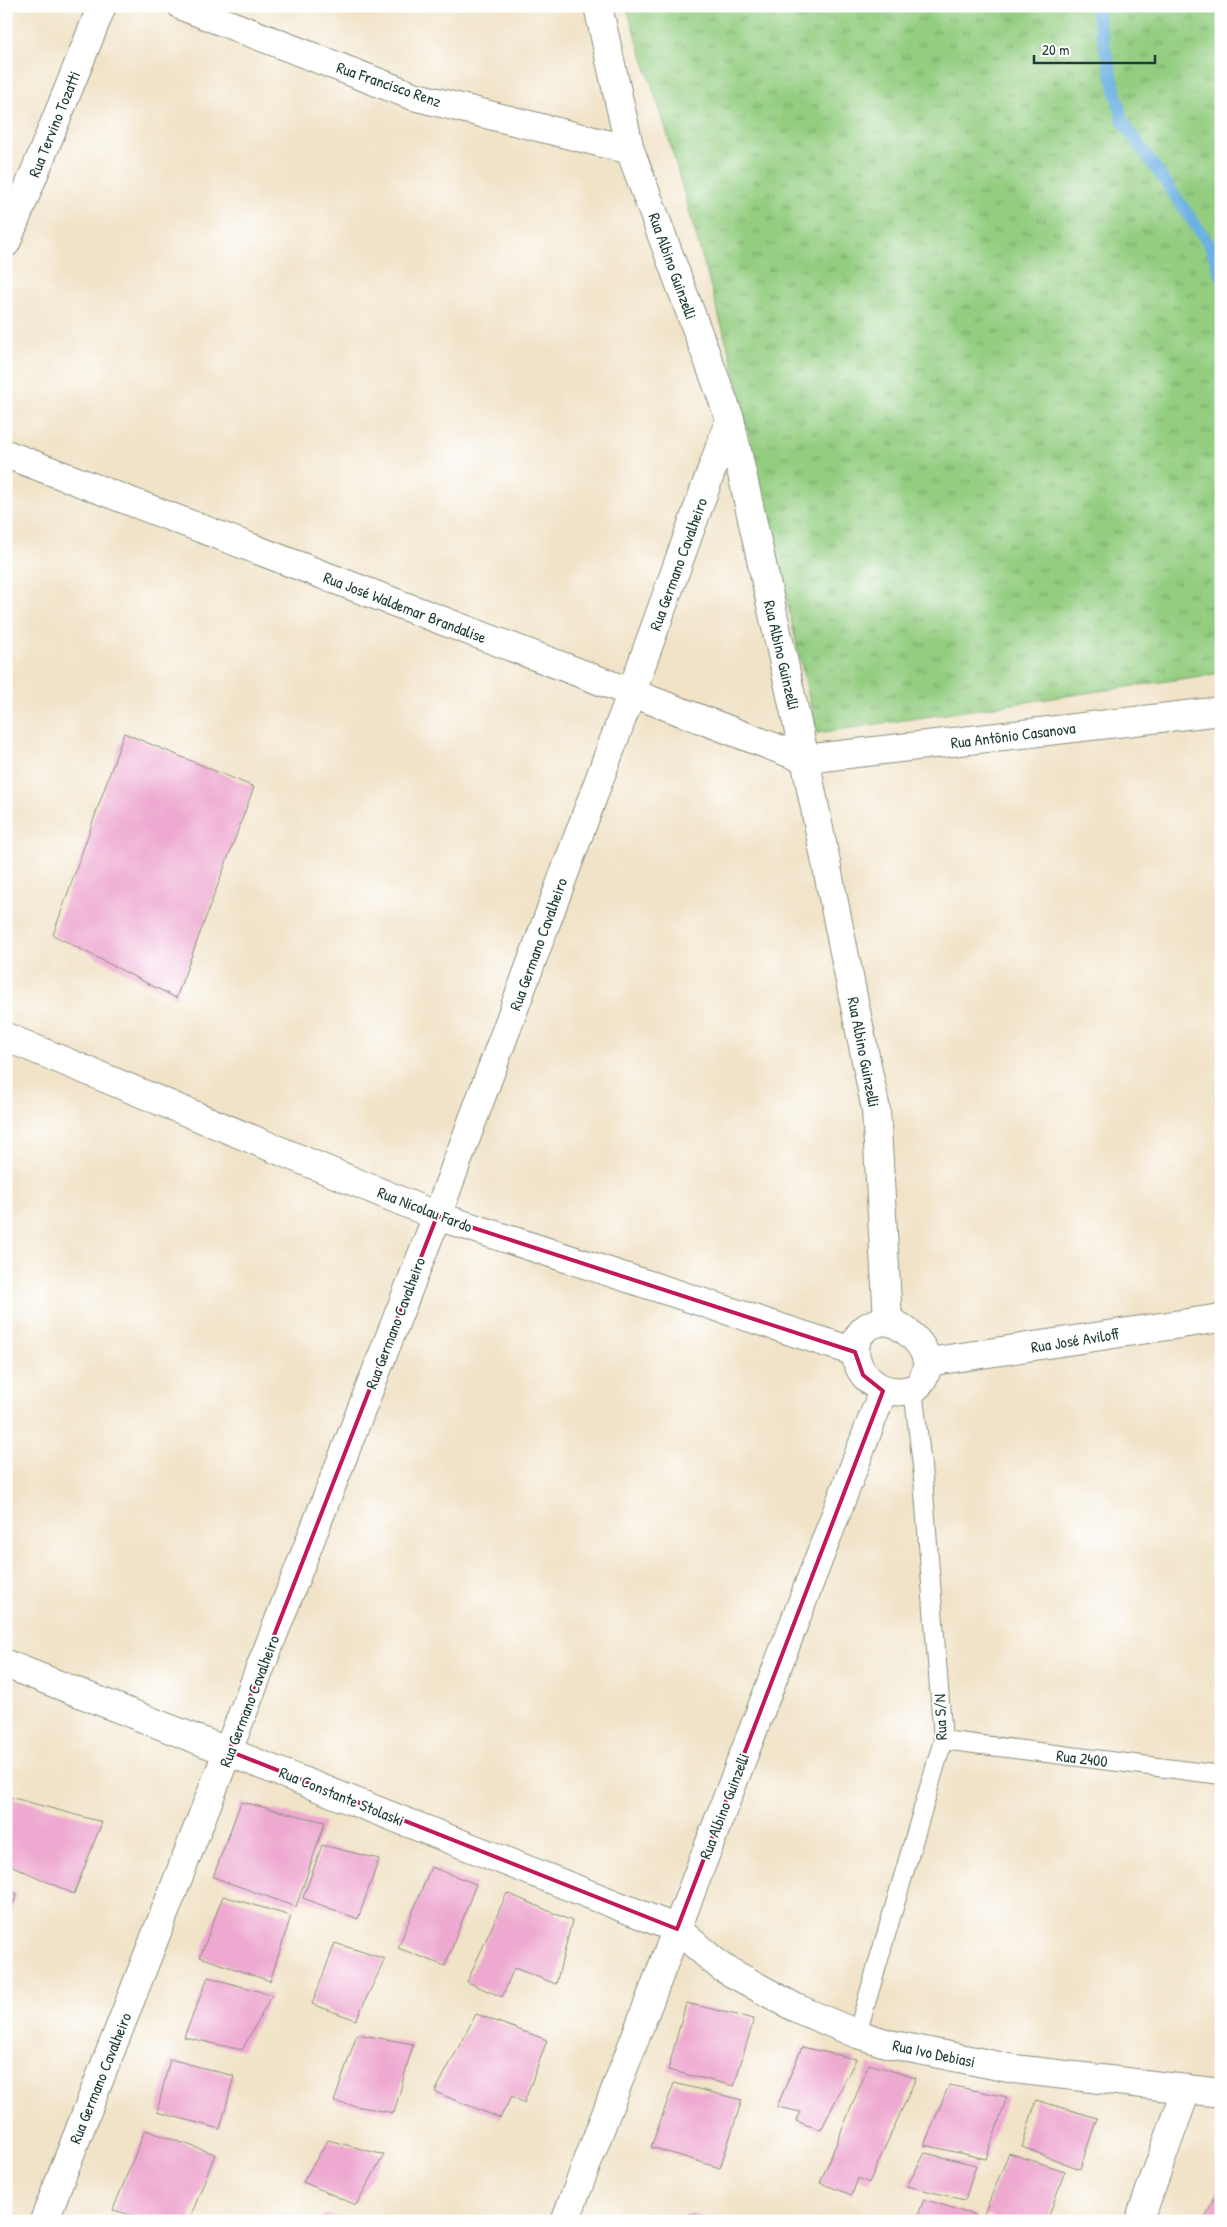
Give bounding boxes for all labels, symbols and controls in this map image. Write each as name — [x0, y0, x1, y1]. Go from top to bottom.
scale bar — [1034, 32, 1156, 64]
text: 20 m — [1042, 39, 1069, 60]
street label: Rua Francisco Renz — [334, 56, 444, 112]
street label: Rua Tervino Tozatti — [23, 68, 85, 180]
street label: Rua Albino Guinzelli — [644, 210, 702, 322]
street label: Rua Germano Cavalheiro — [644, 494, 712, 633]
street label: Rua José Waldemar Brandalise — [320, 566, 490, 648]
street label: Rua Albino Guinzelli — [759, 598, 805, 712]
street label: Rua Antônio Casanova — [949, 716, 1077, 754]
street label: Rua Germano Cavalheiro — [504, 874, 572, 1013]
street label: Rua Albino Guinzelli — [843, 995, 885, 1109]
street label: Rua Nicolau Fardo — [374, 1181, 476, 1237]
street label: Rua Germano Cavalheiro — [360, 1253, 430, 1392]
street label: Rua José Aviloff — [1029, 1322, 1121, 1358]
street label: Rua Germano Cavalheiro — [214, 1631, 284, 1770]
street label: Rua S/N — [928, 1694, 952, 1740]
street label: Rua 2400 — [1055, 1744, 1109, 1772]
street label: Rua Albino Guinzelli — [694, 1750, 754, 1862]
street label: Rua Constante Stolaski — [276, 1761, 408, 1831]
street label: Rua Germano Cavalheiro — [64, 2009, 137, 2147]
street label: Rua Ivo Debiasi — [891, 2033, 977, 2073]

